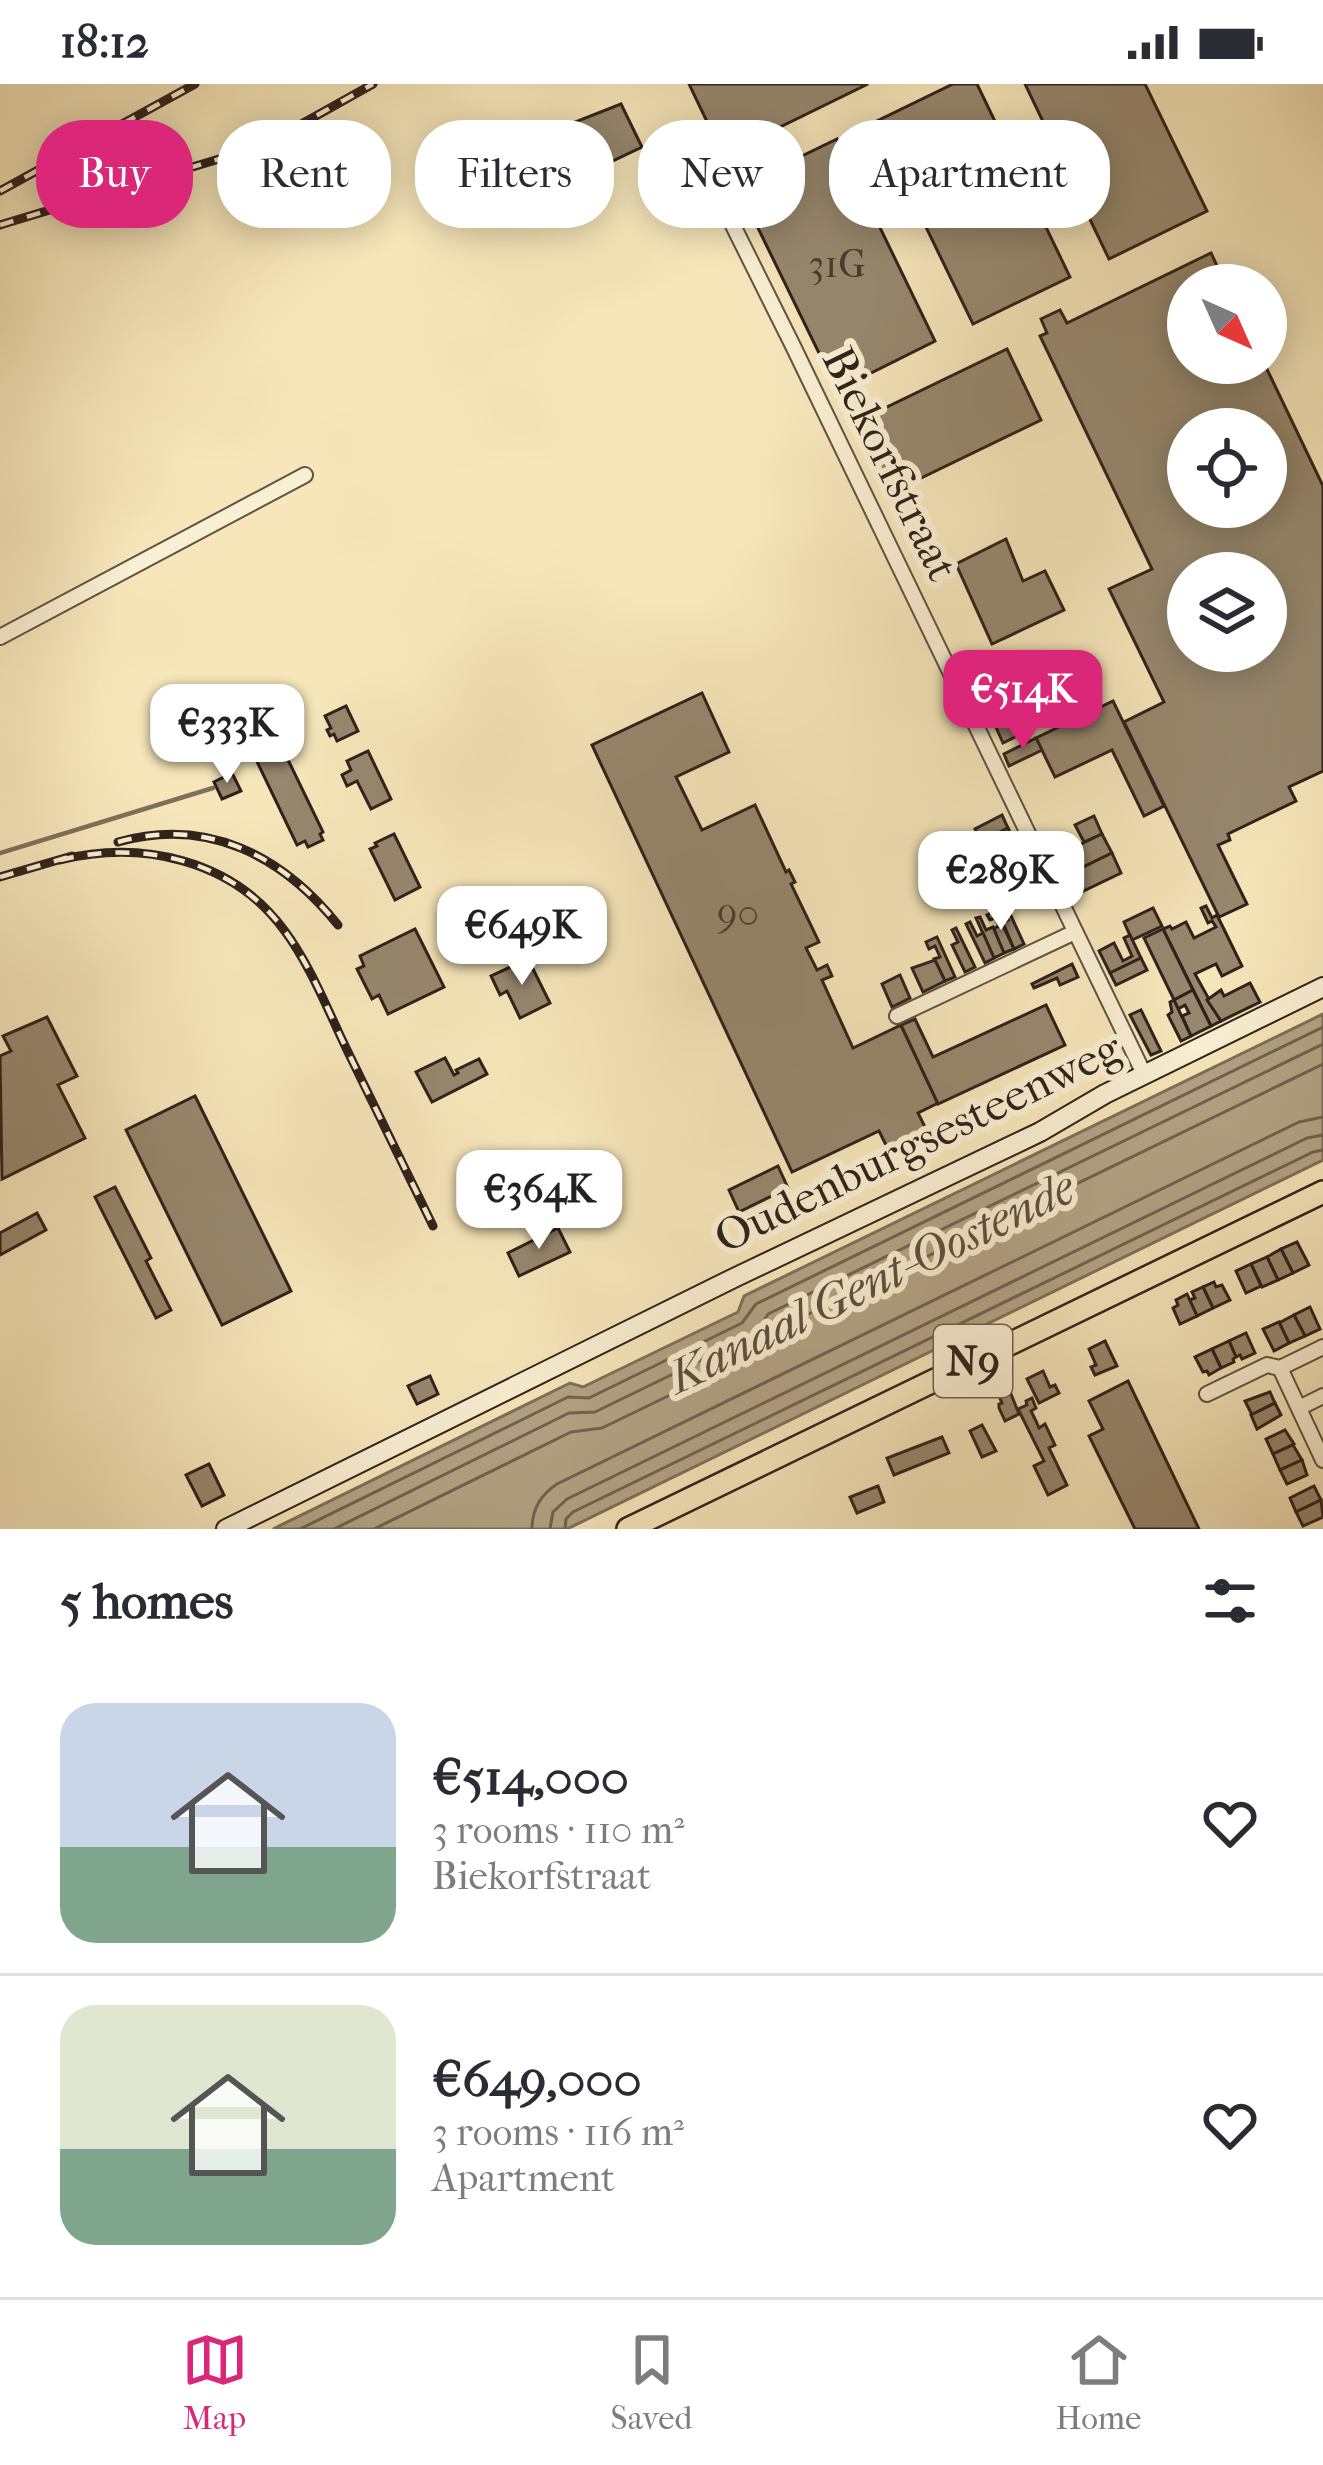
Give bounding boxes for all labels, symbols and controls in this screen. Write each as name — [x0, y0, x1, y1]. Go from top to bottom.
text: 18:12 — [60, 16, 149, 69]
chip: Buy — [36, 120, 193, 228]
chip: Rent — [217, 120, 391, 228]
chip: Filters — [415, 120, 614, 228]
chip: New — [638, 120, 805, 228]
chip: Apartment — [829, 120, 1110, 228]
house number: 31G — [808, 241, 866, 287]
north arrow — [1167, 264, 1287, 384]
map controls — [1167, 264, 1287, 672]
street label: Biekorfstraat — [811, 339, 969, 589]
button: locate — [1167, 408, 1287, 528]
button: layers — [1167, 552, 1287, 672]
pin: €514K — [939, 650, 1107, 752]
text: €514K — [970, 666, 1076, 712]
pin: €333K — [143, 684, 311, 786]
text: €333K — [177, 700, 277, 746]
pin: €289K — [917, 831, 1085, 933]
text: €289K — [945, 847, 1057, 893]
pin: €649K — [438, 886, 606, 988]
house number: 90 — [717, 890, 759, 936]
text: €649K — [464, 902, 580, 948]
street label: Oudenburgsesteenweg — [706, 1021, 1131, 1264]
pin: €364K — [455, 1150, 623, 1252]
water label: Kanaal Gent-Oostende — [656, 1159, 1085, 1406]
text: €364K — [483, 1166, 595, 1212]
road number: N9 — [934, 1325, 1012, 1397]
icon: filters — [1197, 1568, 1263, 1634]
text: 5 homes — [60, 1571, 233, 1631]
text: €514,000 — [432, 1747, 629, 1807]
icon: home — [156, 1751, 300, 1895]
icon: heart — [1197, 1790, 1263, 1856]
text: 3 rooms · 110 m² — [432, 1807, 684, 1853]
text: Biekorfstraat — [432, 1853, 651, 1899]
text: €649,000 — [432, 2049, 642, 2109]
icon: home — [156, 2053, 300, 2197]
icon: heart — [1197, 2092, 1263, 2158]
text: 3 rooms · 116 m² — [432, 2109, 684, 2155]
text: Apartment — [432, 2155, 615, 2201]
tab: Map — [182, 2327, 248, 2438]
tab: Saved — [611, 2327, 692, 2438]
tab: Home — [1056, 2327, 1141, 2438]

